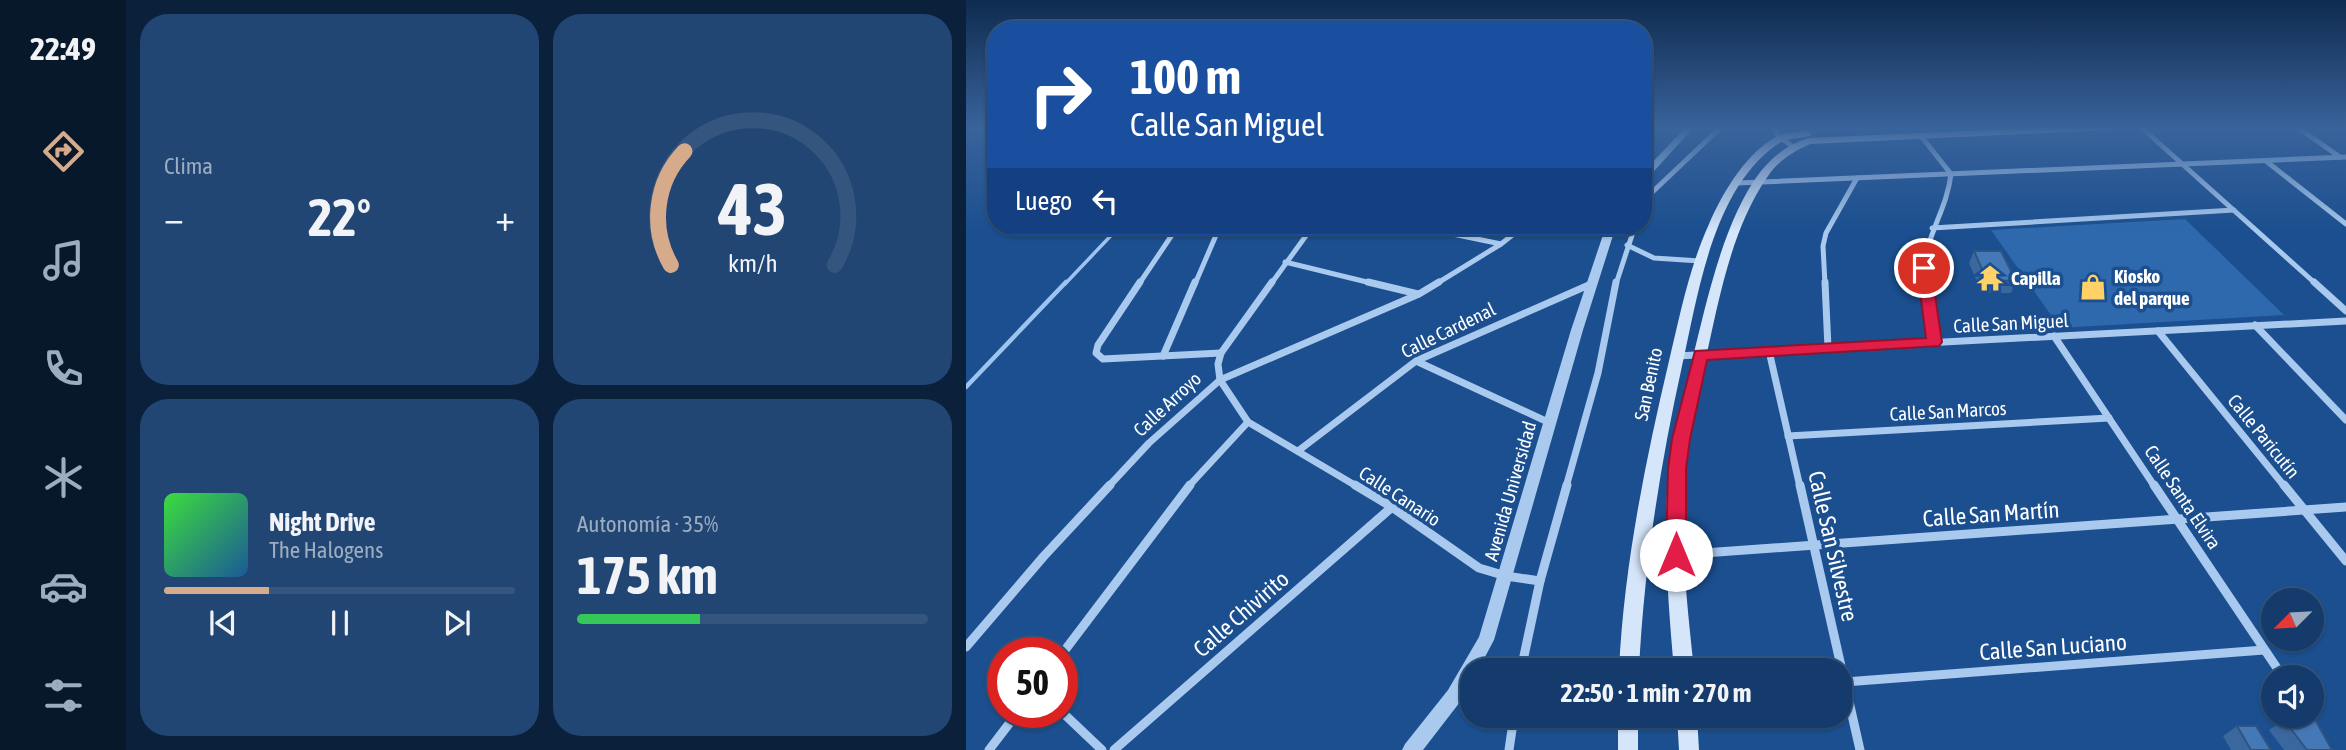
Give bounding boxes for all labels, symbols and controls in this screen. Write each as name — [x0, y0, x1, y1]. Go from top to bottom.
text: 22:49 — [30, 30, 96, 67]
text: 100 m — [1130, 48, 1241, 104]
icon: right — [1015, 49, 1106, 140]
text: Calle San Miguel — [1130, 106, 1324, 143]
icon: directions — [39, 127, 88, 176]
text: Clima — [164, 153, 213, 179]
text: 43 — [717, 168, 787, 251]
icon: left — [1086, 182, 1124, 220]
text: Luego — [1015, 186, 1072, 216]
text: 22° — [308, 187, 371, 247]
text: − — [164, 196, 184, 239]
text: + — [495, 196, 515, 239]
icon: music — [39, 236, 88, 285]
pin — [1894, 238, 1954, 298]
text: km/h — [728, 249, 777, 277]
icon: arrive — [1905, 249, 1943, 287]
temple icon: Capilla — [1975, 263, 2005, 293]
place label: Kiosko del parque — [2114, 265, 2190, 309]
place label: Capilla — [2011, 267, 2061, 289]
shop icon: Kiosko del parque — [2078, 272, 2108, 302]
street label: Calle Cardenal — [1397, 298, 1499, 362]
street label: Calle San Miguel — [1953, 309, 2069, 337]
icon: phone — [39, 344, 88, 393]
street label: San Benito — [1630, 345, 1666, 423]
street label: Calle Arroyo — [1129, 367, 1205, 441]
street label: Calle Paricutín — [2224, 390, 2304, 482]
street label: Calle San Marcos — [1889, 397, 2007, 425]
street label: Avenida Universidad — [1480, 419, 1540, 563]
street label: Calle Santa Elvira — [2140, 441, 2226, 553]
icon: climate — [39, 453, 88, 502]
street label: Calle Canario — [1355, 461, 1445, 531]
street label: Calle San Silvestre — [1803, 468, 1863, 624]
street label: Calle San Martín — [1922, 496, 2060, 532]
text: Night Drive — [269, 507, 376, 537]
text: Autonomía · 35% — [577, 511, 718, 537]
position arrow — [1639, 518, 1713, 592]
text: The Halogens — [269, 537, 383, 563]
text: 175 km — [577, 545, 718, 605]
icon: car — [39, 562, 88, 611]
street label: Calle Chivirito — [1188, 566, 1294, 662]
north arrow — [2261, 588, 2324, 651]
map controls — [2261, 588, 2324, 728]
icon: previous — [204, 604, 242, 642]
icon: pause — [321, 604, 359, 642]
icon: next — [438, 604, 476, 642]
street label: Calle San Luciano — [1978, 629, 2128, 665]
speed limit sign: 50 — [987, 637, 1078, 728]
button: sound — [2261, 665, 2324, 728]
icon: filters — [39, 671, 88, 720]
text: 22:50 · 1 min · 270 m — [1561, 678, 1751, 708]

